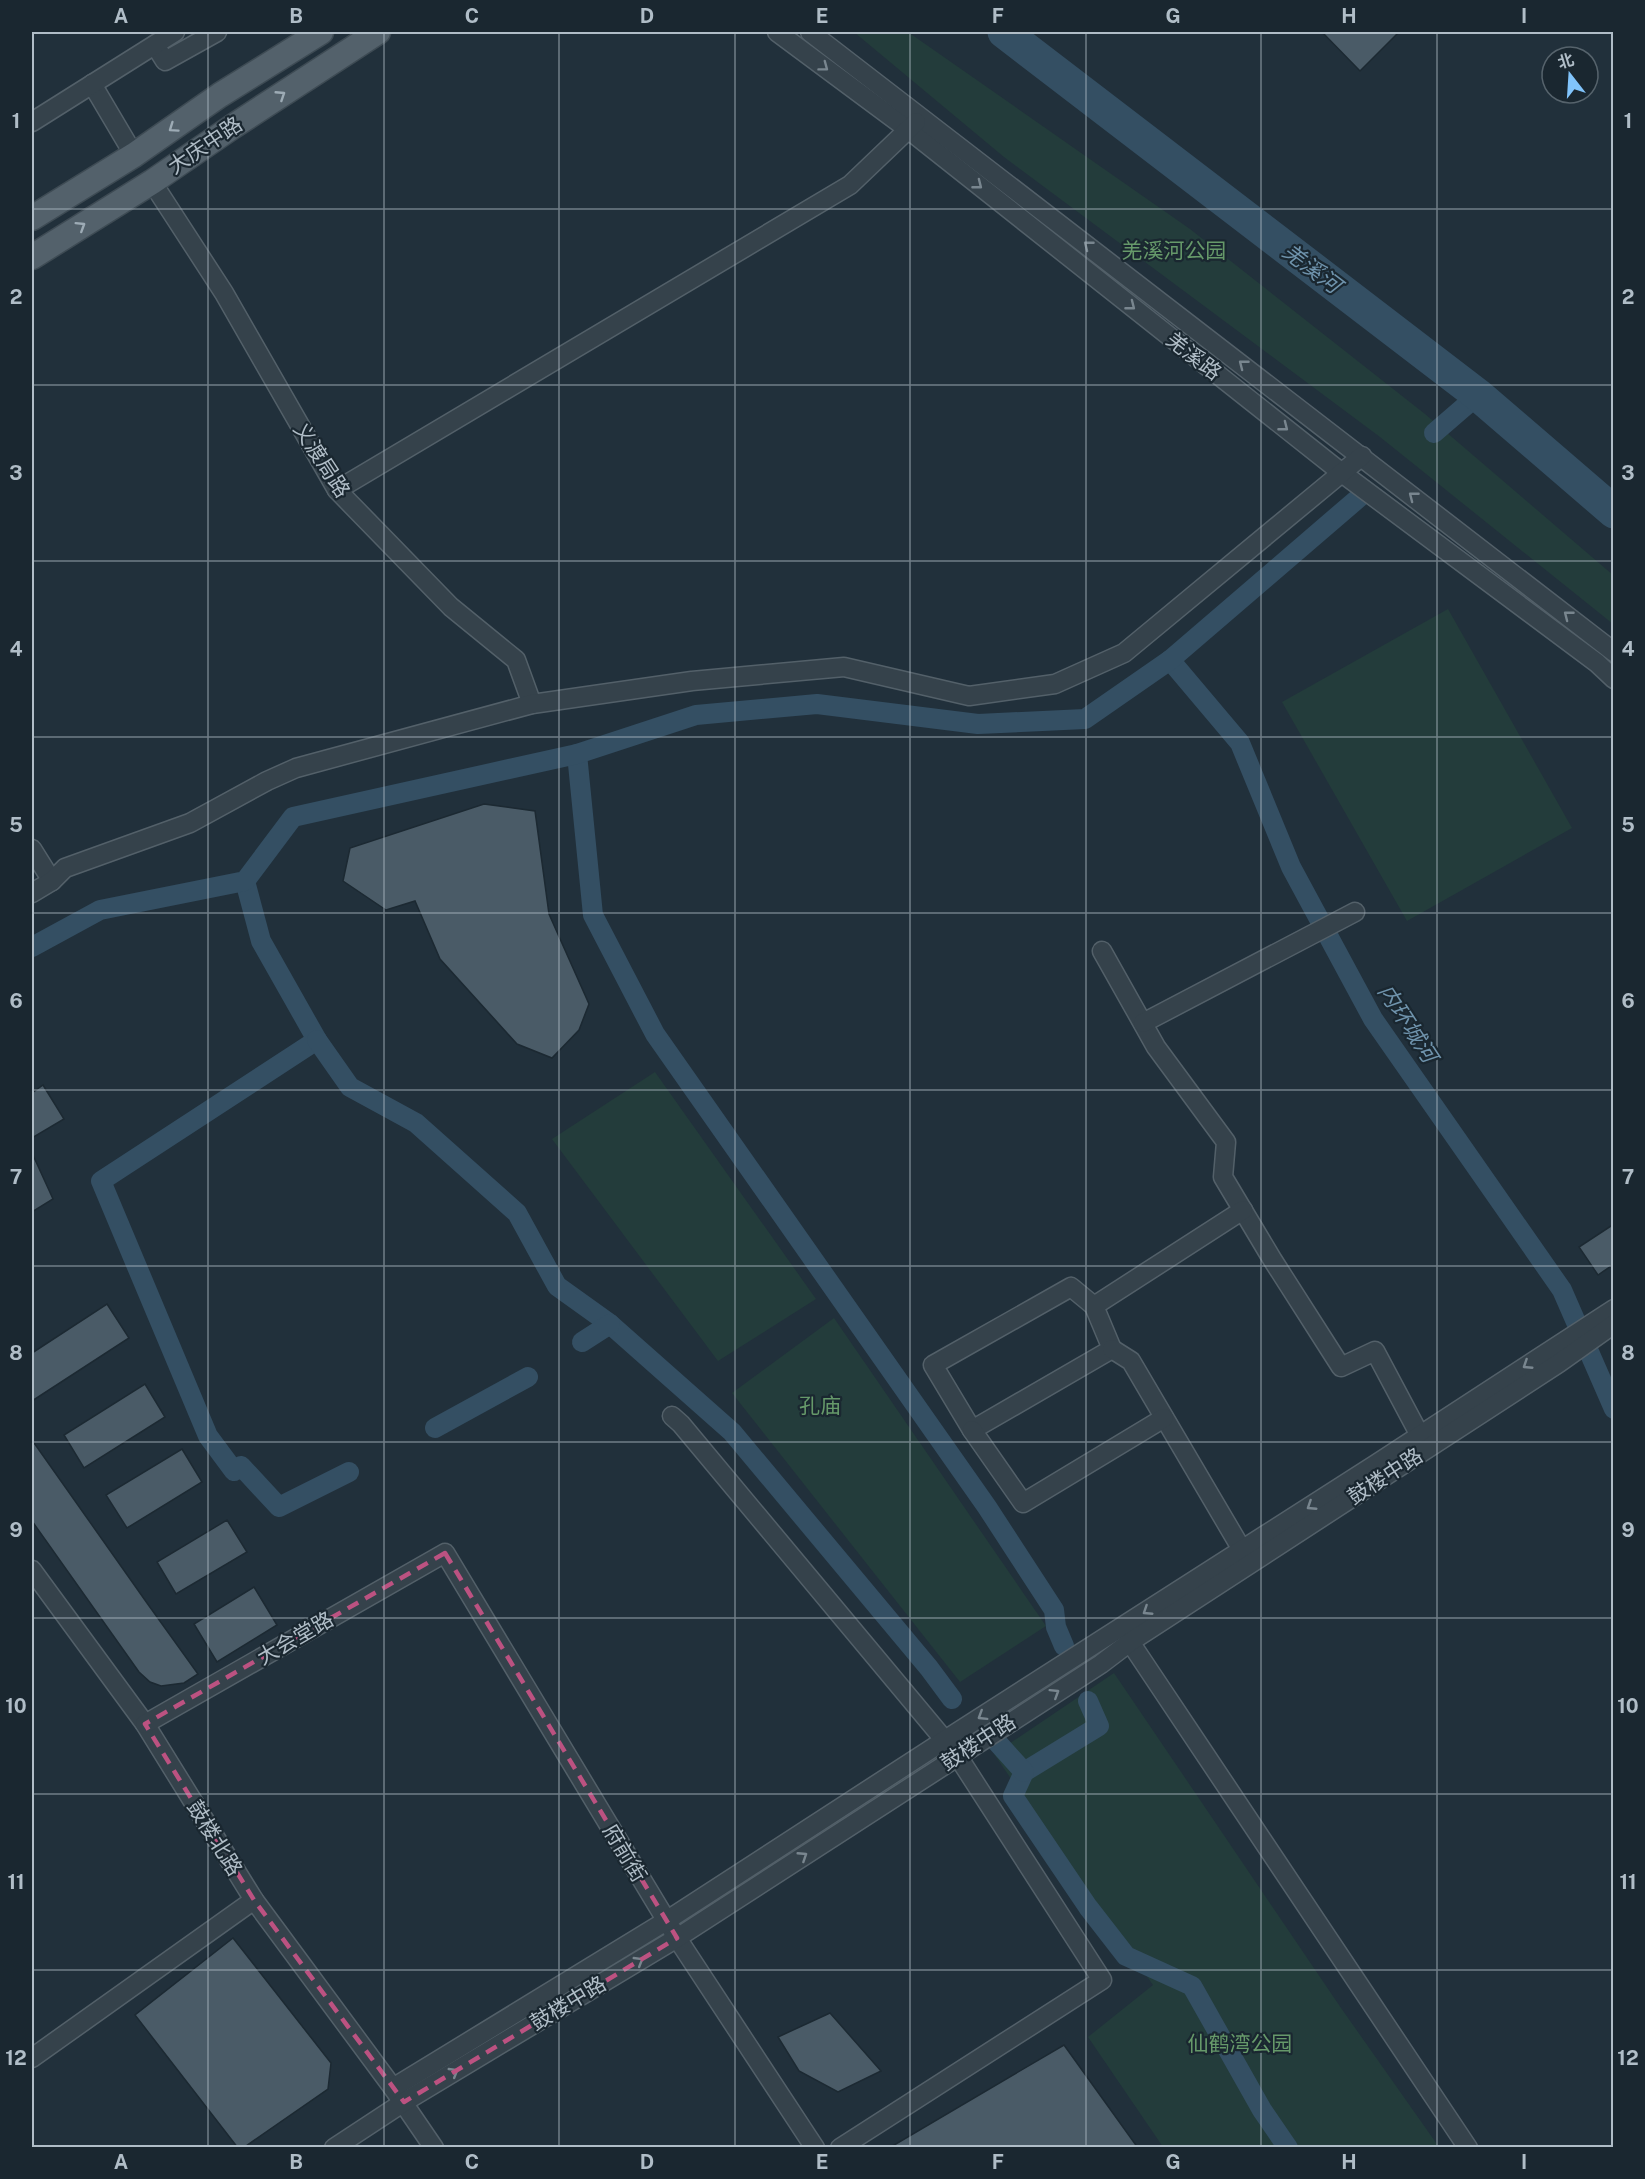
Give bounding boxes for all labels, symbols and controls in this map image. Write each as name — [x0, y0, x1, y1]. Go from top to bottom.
text: A — [114, 4, 128, 28]
text: B — [289, 4, 303, 28]
text: C — [465, 4, 479, 28]
text: D — [640, 4, 654, 28]
text: E — [816, 4, 828, 28]
text: F — [992, 4, 1004, 28]
text: G — [1165, 4, 1181, 28]
text: H — [1341, 4, 1357, 28]
text: I — [1521, 4, 1527, 28]
north arrow — [1540, 45, 1600, 105]
text: 北 — [1555, 50, 1576, 73]
one-way arrow — [817, 59, 828, 70]
one-way arrow — [274, 91, 285, 102]
text: 1 — [12, 109, 20, 133]
text: 1 — [1624, 109, 1632, 133]
street label: 大庆中路 — [163, 111, 247, 179]
one-way arrow — [168, 121, 179, 132]
one-way arrow — [972, 178, 983, 189]
one-way arrow — [75, 222, 85, 234]
park label: 羌溪河公园 — [1122, 238, 1227, 263]
water label: 羌溪河 — [1278, 238, 1349, 301]
one-way arrow — [1084, 241, 1095, 252]
text: 2 — [10, 285, 22, 309]
text: 2 — [1622, 285, 1634, 309]
one-way arrow — [1125, 299, 1136, 310]
street label: 羌溪路 — [1161, 327, 1227, 385]
one-way arrow — [1238, 360, 1249, 371]
street label: 义渡局路 — [289, 418, 355, 502]
one-way arrow — [1277, 420, 1288, 431]
text: 3 — [9, 461, 23, 485]
text: 3 — [1621, 461, 1635, 485]
one-way arrow — [1409, 493, 1420, 504]
one-way arrow — [1563, 612, 1574, 623]
text: 4 — [9, 637, 23, 661]
text: 4 — [1621, 637, 1635, 661]
text: 5 — [9, 813, 23, 837]
text: 5 — [1621, 813, 1635, 837]
water label: 内环城河 — [1373, 979, 1445, 1070]
text: 6 — [9, 989, 23, 1013]
text: 6 — [1621, 989, 1635, 1013]
text: 7 — [10, 1165, 22, 1189]
text: 7 — [1622, 1165, 1634, 1189]
text: 8 — [9, 1341, 23, 1365]
text: 8 — [1621, 1341, 1635, 1365]
one-way arrow — [1523, 1358, 1534, 1369]
park label: 孔庙 — [799, 1393, 841, 1418]
street label: 鼓楼中路 — [1343, 1443, 1427, 1509]
one-way arrow — [1307, 1499, 1318, 1510]
text: 9 — [9, 1518, 23, 1542]
text: 9 — [1621, 1518, 1635, 1542]
one-way arrow — [1143, 1604, 1153, 1616]
street label: 大会堂路 — [252, 1606, 338, 1670]
one-way arrow — [1049, 1688, 1059, 1700]
text: 10 — [5, 1694, 27, 1718]
text: 10 — [1617, 1694, 1639, 1718]
street label: 鼓楼中路 — [936, 1709, 1020, 1775]
one-way arrow — [978, 1709, 989, 1720]
street label: 鼓楼北路 — [182, 1796, 248, 1880]
street label: 府前街 — [598, 1820, 652, 1886]
one-way arrow — [797, 1851, 807, 1863]
text: 11 — [7, 1870, 25, 1894]
text: 11 — [1619, 1870, 1637, 1894]
one-way arrow — [633, 1956, 643, 1968]
street label: 鼓楼中路 — [526, 1971, 610, 2035]
park label: 仙鹤湾公园 — [1188, 2031, 1293, 2056]
text: 12 — [5, 2046, 27, 2070]
text: 12 — [1617, 2046, 1639, 2070]
one-way arrow — [448, 2068, 458, 2079]
text: A — [114, 2150, 128, 2174]
text: B — [289, 2150, 303, 2174]
text: C — [465, 2150, 479, 2174]
text: D — [640, 2150, 654, 2174]
text: E — [816, 2150, 828, 2174]
text: F — [992, 2150, 1004, 2174]
text: G — [1165, 2150, 1181, 2174]
text: H — [1341, 2150, 1357, 2174]
text: I — [1521, 2150, 1527, 2174]

